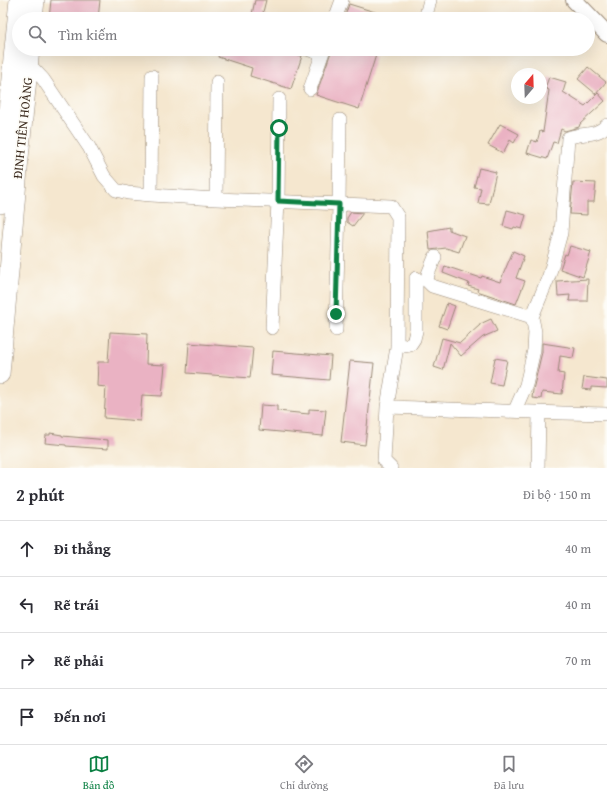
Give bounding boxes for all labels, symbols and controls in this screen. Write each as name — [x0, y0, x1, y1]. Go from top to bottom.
search box — [12, 12, 595, 56]
icon: search — [26, 23, 48, 45]
text: Tìm kiếm — [58, 24, 117, 45]
north arrow — [511, 68, 547, 104]
street label: ĐINH TIÊN HOÀNG — [8, 76, 37, 180]
route start — [270, 119, 288, 137]
route end — [327, 305, 345, 323]
text: 2 phút — [16, 482, 64, 507]
text: Đi bộ · 150 m — [523, 485, 591, 504]
icon: ahead — [16, 538, 38, 560]
text: Đi thẳng — [54, 538, 111, 559]
text: 40 m — [565, 539, 591, 558]
icon: left — [16, 594, 38, 616]
text: Rẽ trái — [54, 594, 99, 615]
text: 40 m — [565, 595, 591, 614]
icon: right — [16, 650, 38, 672]
text: Rẽ phải — [54, 650, 104, 671]
text: 70 m — [565, 651, 591, 670]
icon: arrive — [16, 706, 38, 728]
text: Đến nơi — [54, 706, 106, 727]
tab: Bản đồ — [83, 753, 114, 793]
tab: Chỉ đường — [280, 753, 328, 793]
tab: Đã lưu — [494, 753, 524, 793]

